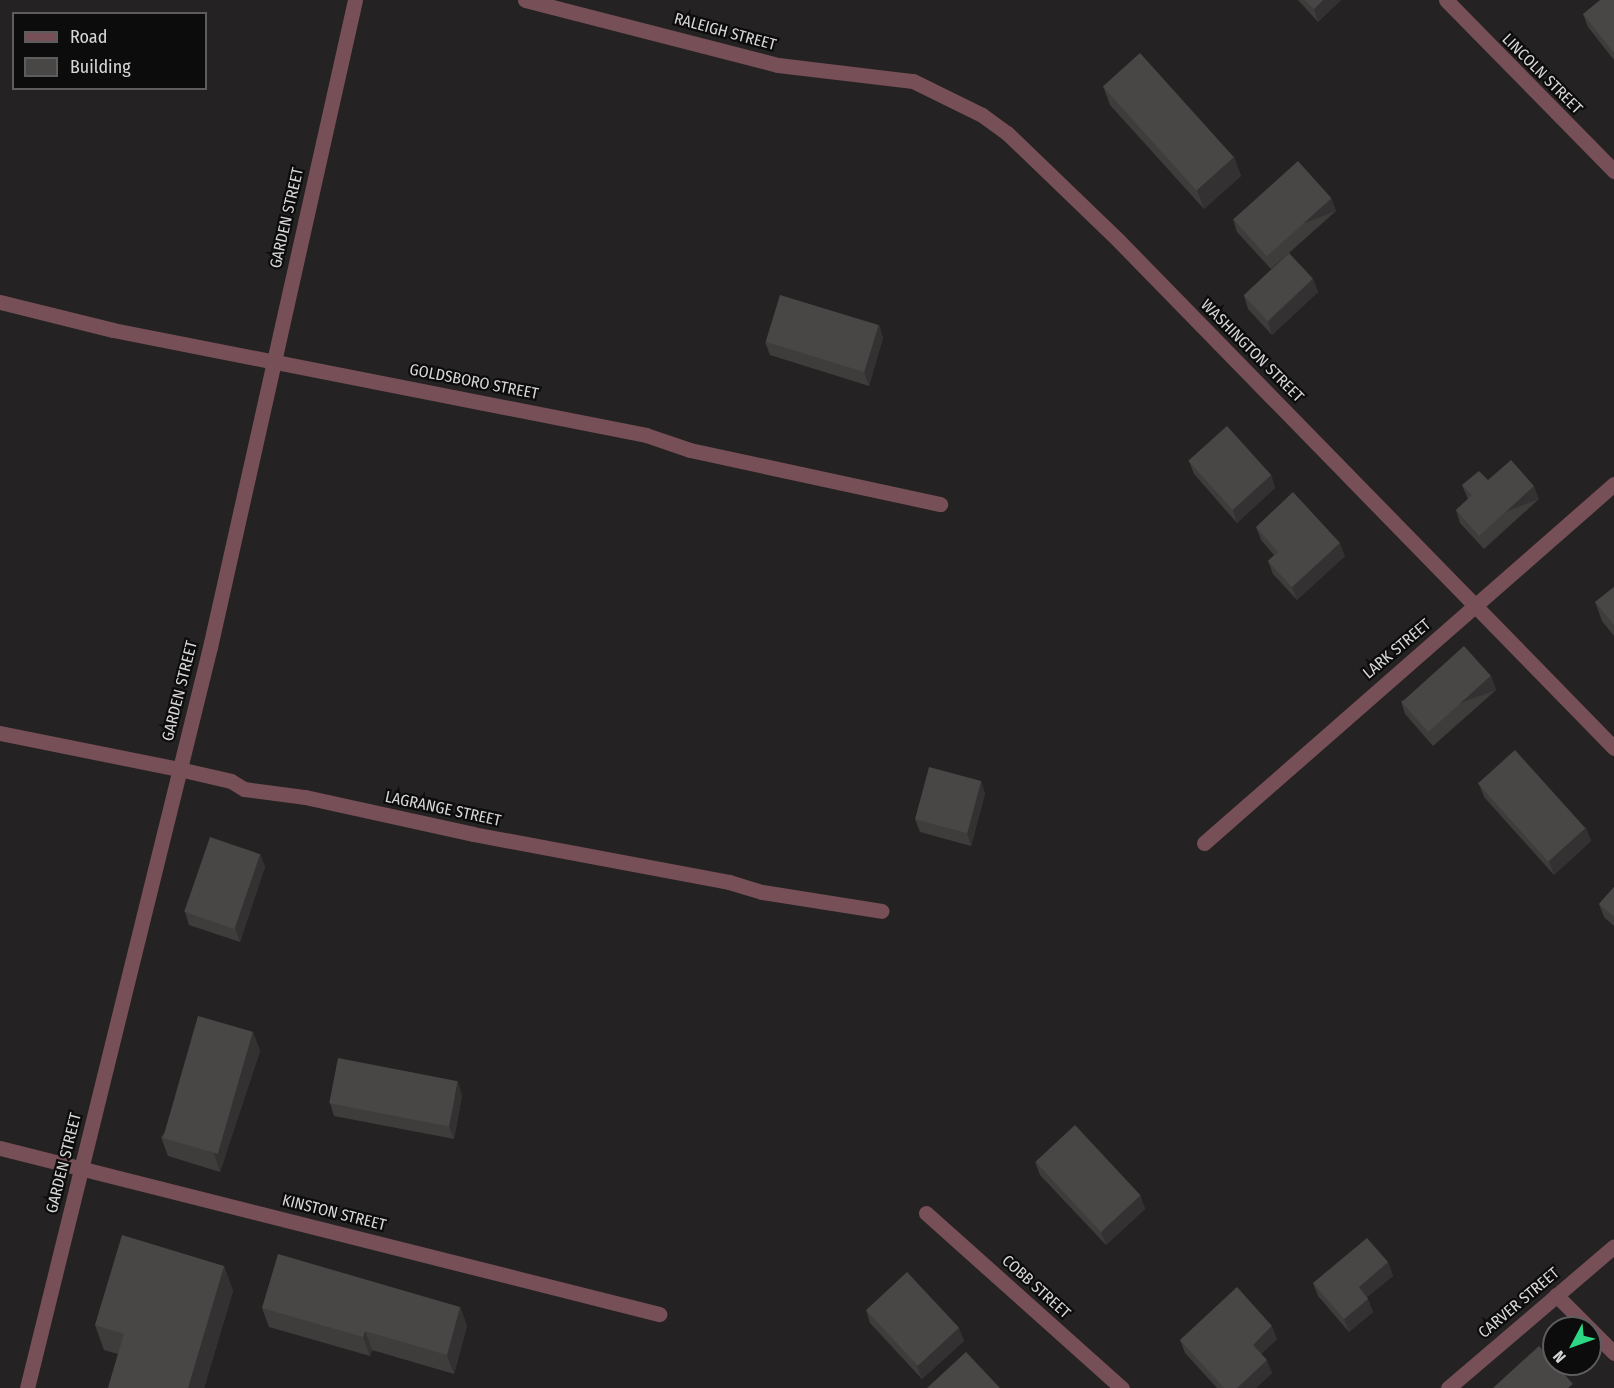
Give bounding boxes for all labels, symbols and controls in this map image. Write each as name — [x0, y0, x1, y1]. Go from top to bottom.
street label: RALEIGH STREET — [672, 9, 778, 55]
legend — [12, 12, 207, 90]
text: Road — [70, 26, 107, 48]
street label: LINCOLN STREET — [1498, 30, 1586, 118]
text: Building — [70, 56, 131, 78]
street label: GARDEN STREET — [266, 166, 308, 270]
street label: WASHINGTON STREET — [1197, 296, 1307, 406]
street label: GOLDSBORO STREET — [408, 360, 540, 404]
street label: LARK STREET — [1359, 615, 1435, 683]
street label: GARDEN STREET — [158, 639, 202, 743]
street label: LAGRANGE STREET — [383, 787, 503, 831]
street label: GARDEN STREET — [42, 1111, 86, 1215]
street label: KINSTON STREET — [280, 1191, 388, 1235]
street label: COBB STREET — [998, 1251, 1074, 1323]
street label: CARVER STREET — [1475, 1264, 1563, 1342]
north arrow — [1542, 1316, 1602, 1376]
text: N — [1549, 1347, 1570, 1367]

